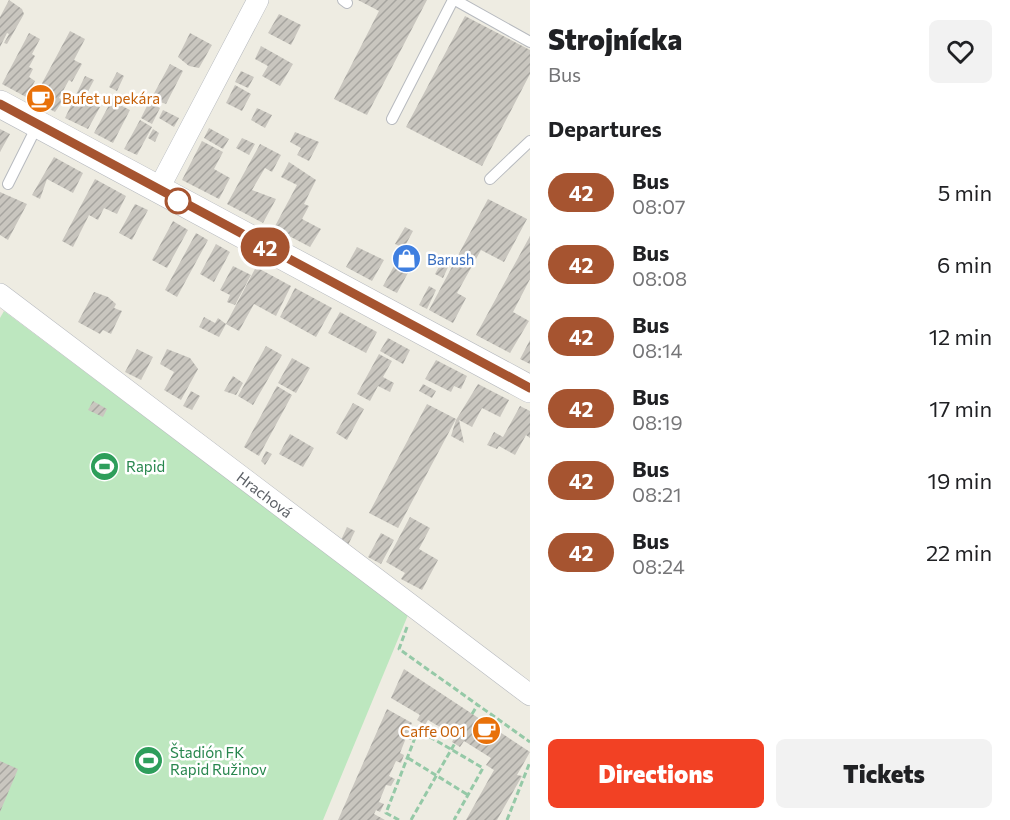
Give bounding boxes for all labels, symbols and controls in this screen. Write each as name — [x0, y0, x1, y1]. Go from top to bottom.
button: heart — [929, 20, 992, 83]
text: Strojnícka — [548, 22, 682, 56]
text: Bus — [548, 62, 581, 86]
cafe icon: Bufet u pekára — [25, 82, 57, 114]
place label: Bufet u pekára — [62, 89, 160, 107]
text: Departures — [548, 115, 662, 142]
text: Bus — [632, 167, 669, 194]
text: 5 min — [938, 179, 992, 206]
text: 42 — [569, 180, 593, 205]
unlabelled marker — [165, 188, 191, 214]
text: 08:07 — [632, 194, 685, 218]
line badge: 42 — [238, 228, 292, 266]
text: 42 — [253, 235, 277, 260]
text: Bus — [632, 239, 669, 266]
shop icon: Barush — [390, 243, 422, 275]
place label: Barush — [427, 250, 474, 268]
text: 6 min — [937, 251, 992, 278]
text: 42 — [569, 252, 593, 277]
text: 08:08 — [632, 266, 687, 290]
text: Bus — [632, 311, 669, 338]
text: 12 min — [929, 323, 992, 350]
text: 42 — [569, 324, 593, 349]
text: 08:14 — [632, 338, 682, 362]
text: Bus — [632, 383, 669, 410]
text: 17 min — [929, 395, 992, 422]
text: 42 — [569, 396, 593, 421]
text: 08:19 — [632, 410, 683, 434]
sports icon: Rapid — [89, 450, 121, 482]
text: Bus — [632, 455, 669, 482]
place label: Rapid — [126, 457, 165, 475]
text: 19 min — [928, 467, 992, 494]
street label: Hrachová — [233, 468, 296, 521]
text: 42 — [569, 468, 593, 493]
text: 08:21 — [632, 482, 682, 506]
text: Bus — [632, 527, 669, 554]
text: 22 min — [926, 539, 992, 566]
text: 42 — [569, 540, 593, 565]
text: 08:24 — [632, 554, 685, 578]
cafe icon: Caffe 001 — [471, 715, 503, 747]
place label: Caffe 001 — [400, 722, 466, 740]
button: Directions — [548, 739, 764, 808]
button: Tickets — [776, 739, 992, 808]
place label: Štadión FK Rapid Ružinov — [170, 742, 267, 778]
sports icon: Štadión FK Rapid Ružinov — [133, 745, 165, 777]

